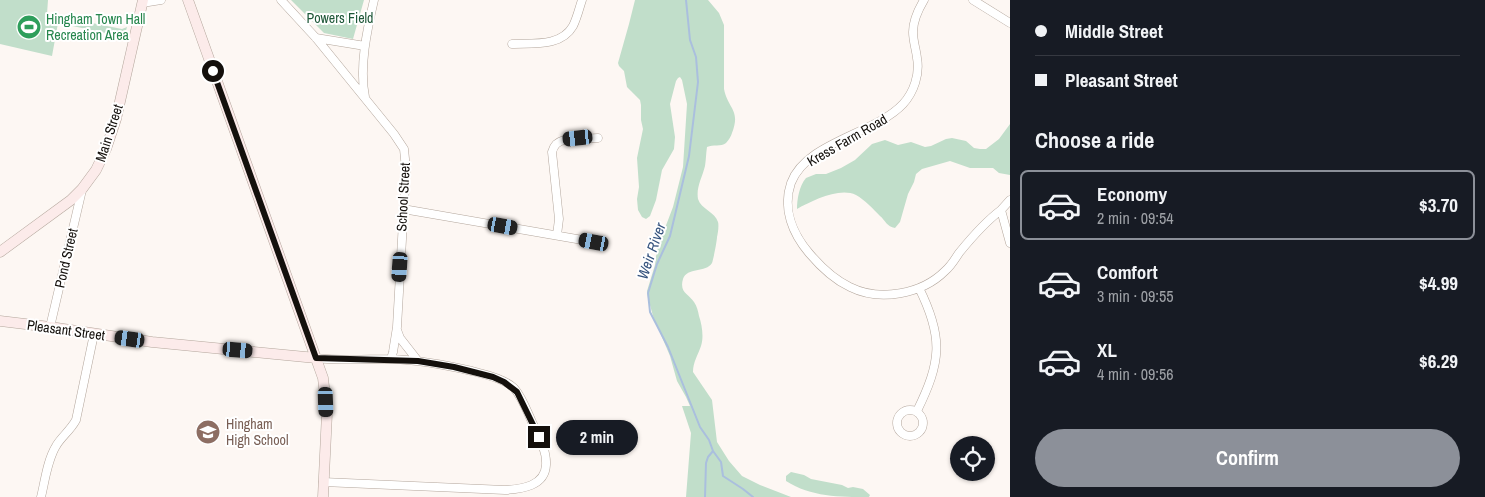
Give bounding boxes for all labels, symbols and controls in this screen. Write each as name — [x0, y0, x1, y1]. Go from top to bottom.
park label: Powers Field — [307, 9, 374, 27]
place label: Hingham Town Hall Recreation Area — [46, 10, 145, 44]
sports icon: Hingham Town Hall Recreation Area — [16, 14, 42, 40]
text: Middle Street — [1065, 18, 1163, 44]
route start — [202, 60, 224, 82]
text: Pleasant Street — [1065, 67, 1178, 93]
street label: Main Street — [91, 102, 127, 164]
street label: Kress Farm Road — [804, 110, 890, 170]
text: Choose a ride — [1035, 125, 1154, 155]
car — [562, 129, 593, 147]
street label: School Street — [392, 162, 414, 232]
text: Economy — [1097, 181, 1167, 207]
icon: car — [1037, 183, 1082, 228]
text: $3.70 — [1419, 192, 1458, 218]
text: 2 min · 09:54 — [1097, 207, 1174, 229]
car — [486, 216, 519, 236]
water label: Weir River — [632, 219, 671, 282]
street label: Pond Street — [50, 226, 82, 290]
car — [577, 232, 610, 252]
car — [391, 252, 408, 282]
text: Comfort — [1097, 259, 1158, 285]
icon: car — [1037, 261, 1082, 306]
text: $4.99 — [1419, 270, 1458, 296]
text: 3 min · 09:55 — [1097, 285, 1174, 307]
street label: Pleasant Street — [26, 316, 106, 344]
car — [114, 329, 145, 349]
text: XL — [1097, 337, 1117, 363]
icon: car — [1037, 339, 1082, 384]
car — [222, 341, 253, 359]
text: $6.29 — [1419, 348, 1458, 374]
text: 4 min · 09:56 — [1097, 363, 1174, 385]
car — [317, 387, 334, 417]
place label: Hingham High School — [226, 415, 289, 449]
school or university icon: Hingham High School — [195, 419, 221, 445]
callout: 2 min — [556, 420, 639, 454]
route end — [528, 426, 550, 448]
text: 2 min — [580, 426, 614, 448]
button: Confirm — [1035, 429, 1460, 487]
map controls — [950, 436, 995, 481]
button: locate — [950, 436, 995, 481]

